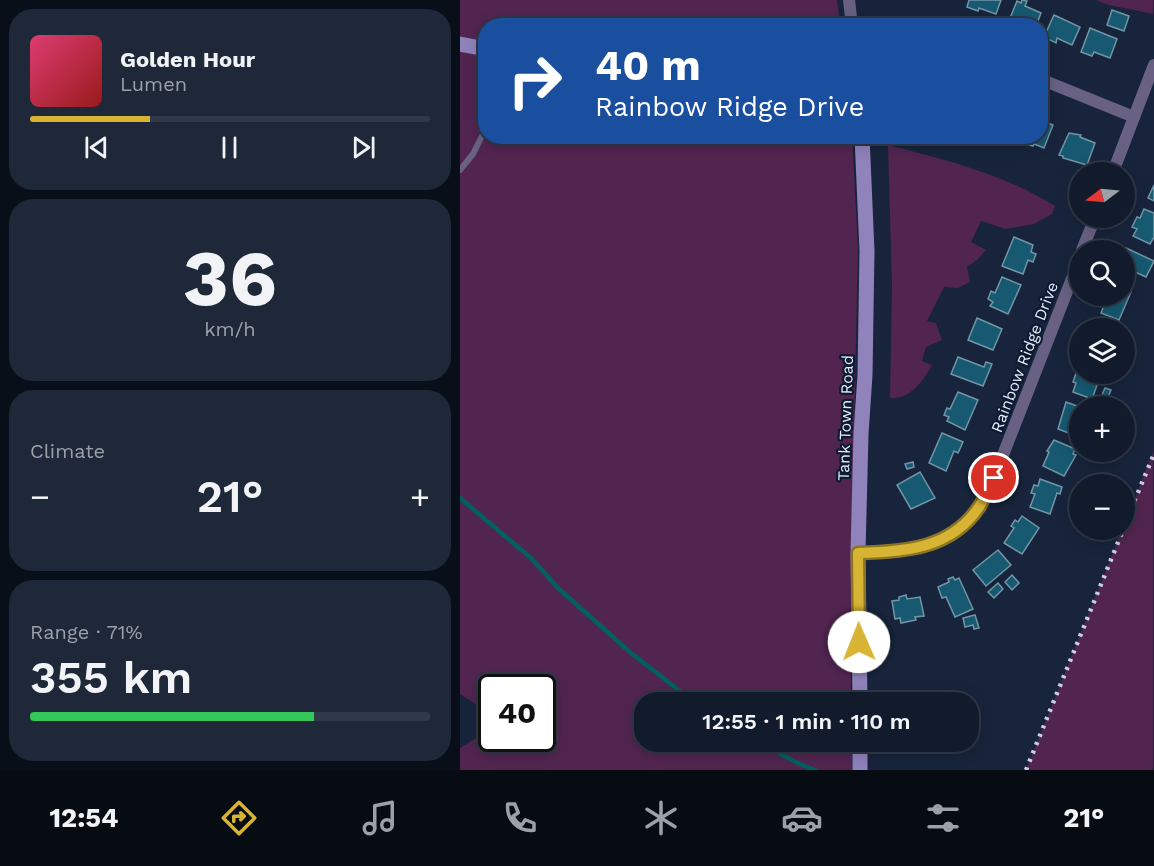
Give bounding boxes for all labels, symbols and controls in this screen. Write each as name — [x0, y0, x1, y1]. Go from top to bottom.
text: 40 m — [595, 41, 701, 90]
icon: right — [496, 42, 574, 120]
text: Golden Hour — [120, 47, 255, 72]
text: Lumen — [120, 72, 187, 96]
text: Rainbow Ridge Drive — [595, 91, 864, 123]
icon: previous — [80, 131, 113, 164]
icon: pause — [213, 131, 246, 164]
icon: next — [347, 131, 380, 164]
north arrow — [1069, 162, 1135, 228]
map controls — [1069, 162, 1135, 540]
text: 36 — [183, 232, 277, 324]
button: search — [1069, 240, 1135, 306]
street label: Rainbow Ridge Drive — [987, 279, 1062, 435]
text: km/h — [204, 317, 256, 341]
button: layers — [1069, 318, 1135, 384]
street label: Tank Town Road — [834, 355, 857, 481]
button: + — [1069, 396, 1135, 462]
text: Climate — [30, 439, 105, 463]
pin — [968, 452, 1019, 503]
icon: arrive — [977, 461, 1010, 494]
text: 21° — [196, 470, 264, 523]
button: − — [1069, 474, 1135, 540]
text: − — [30, 477, 50, 516]
text: + — [410, 477, 430, 516]
position arrow — [827, 610, 891, 674]
text: Range · 71% — [30, 620, 143, 644]
text: 355 km — [30, 651, 192, 704]
speed limit sign: 40 — [478, 674, 556, 752]
text: 12:55 · 1 min · 110 m — [702, 709, 911, 734]
icon: directions — [218, 797, 260, 839]
icon: music — [359, 797, 401, 839]
icon: phone — [499, 797, 541, 839]
icon: climate — [640, 797, 682, 839]
icon: car — [781, 797, 823, 839]
icon: filters — [922, 797, 964, 839]
text: 12:54 — [49, 802, 119, 834]
text: 21° — [1063, 802, 1104, 834]

